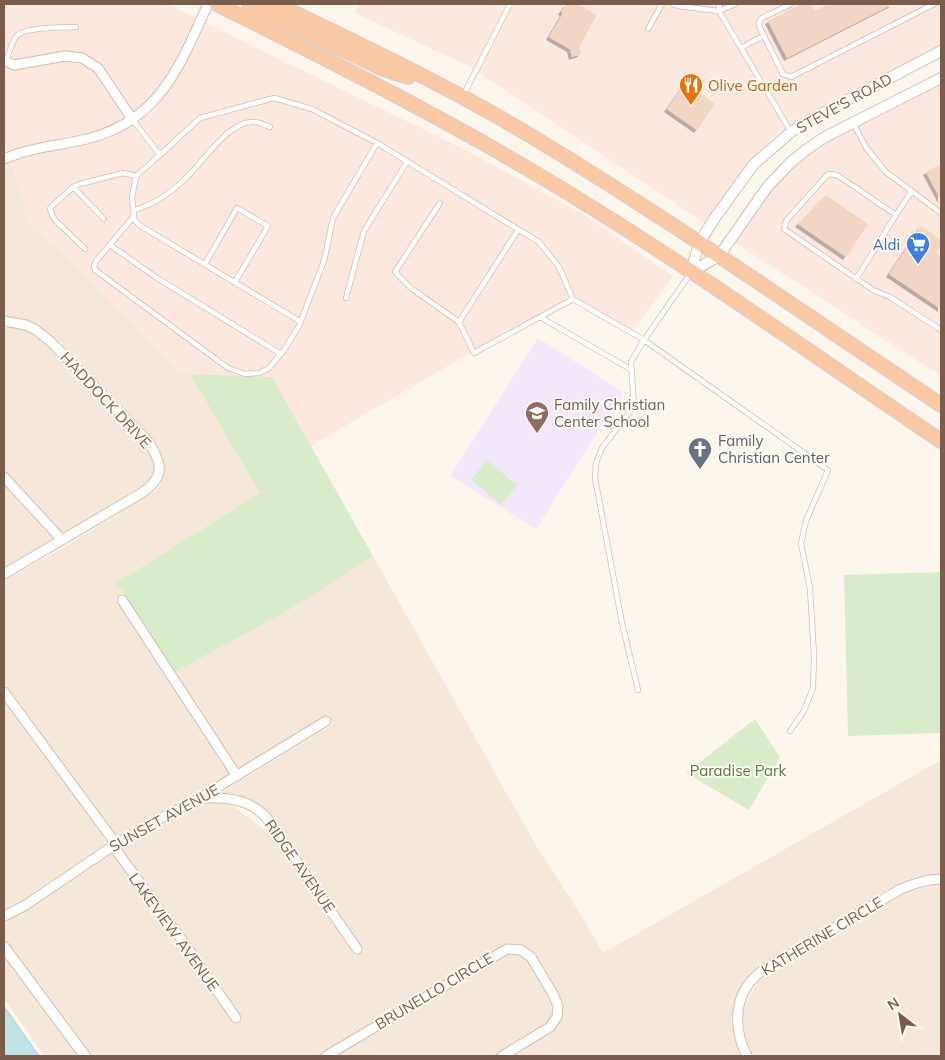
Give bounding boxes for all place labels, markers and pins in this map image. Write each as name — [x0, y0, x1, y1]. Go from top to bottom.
restaurant icon: Olive Garden — [678, 72, 704, 106]
place label: Olive Garden — [708, 76, 798, 95]
supermarket icon: Aldi — [905, 231, 931, 265]
place label: Aldi — [873, 235, 900, 254]
place label: Family Christian Center School — [554, 395, 665, 431]
school or university icon: Family Christian Center School — [524, 400, 550, 434]
place label: Family Christian Center — [718, 431, 830, 467]
church icon: Family Christian Center — [687, 436, 713, 470]

